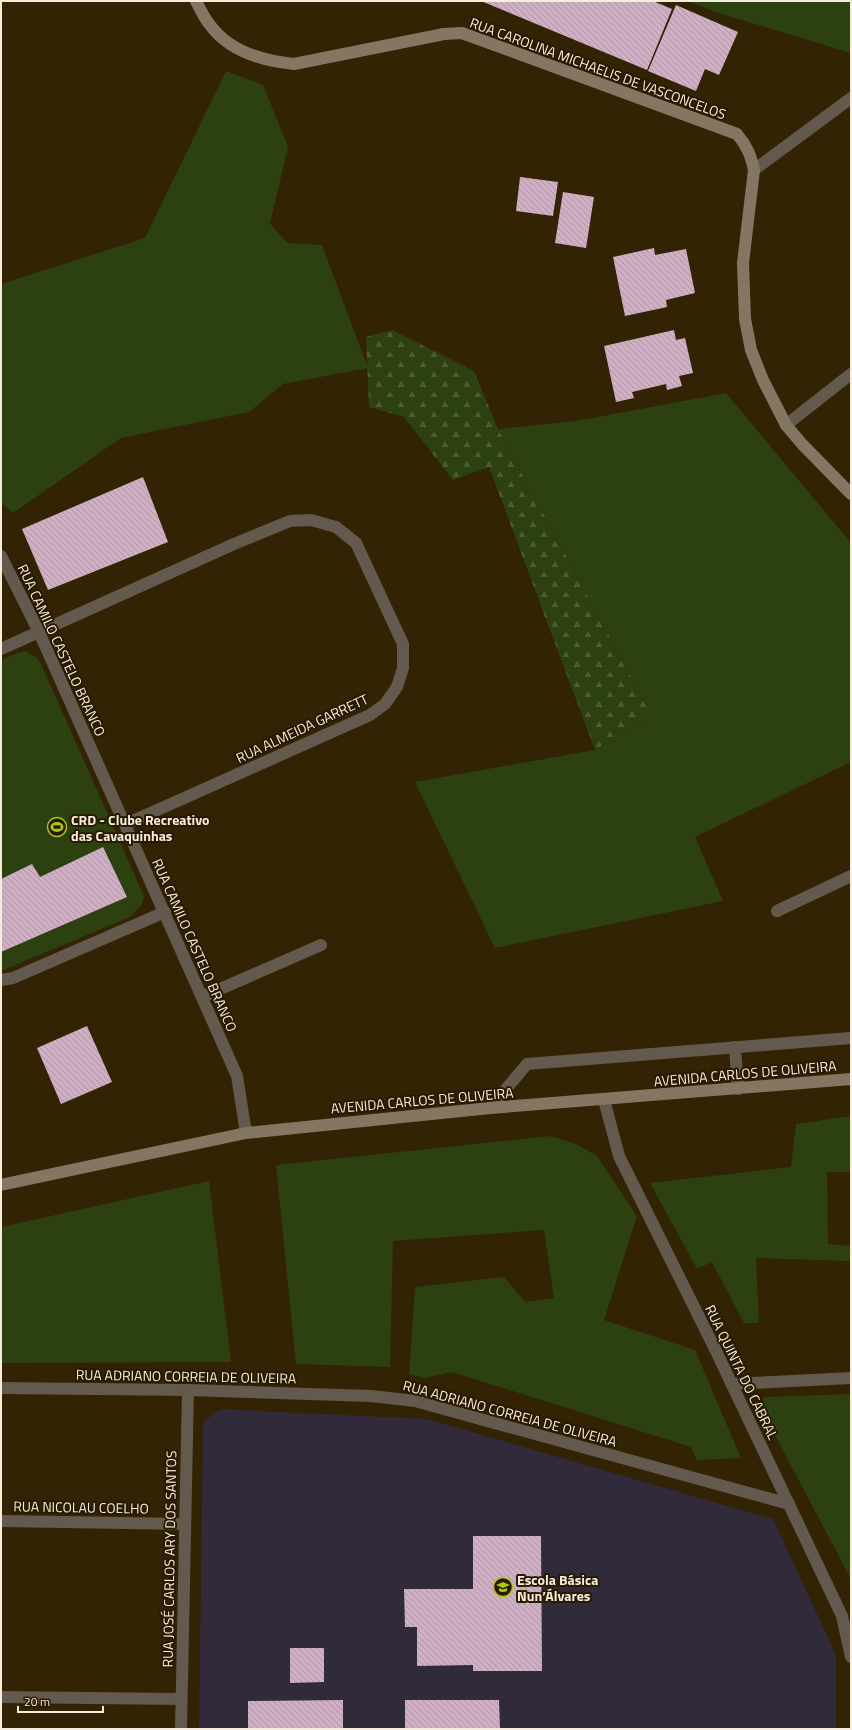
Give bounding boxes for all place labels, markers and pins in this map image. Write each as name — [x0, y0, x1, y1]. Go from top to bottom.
place label: CRD - Clube Recreativo das Cavaquinhas — [71, 809, 210, 846]
sports icon: CRD - Clube Recreativo das Cavaquinhas — [46, 816, 68, 838]
place label: Escola Básica Nun’Álvares — [517, 1569, 598, 1606]
school or university icon: Escola Básica Nun’Álvares — [492, 1576, 514, 1598]

